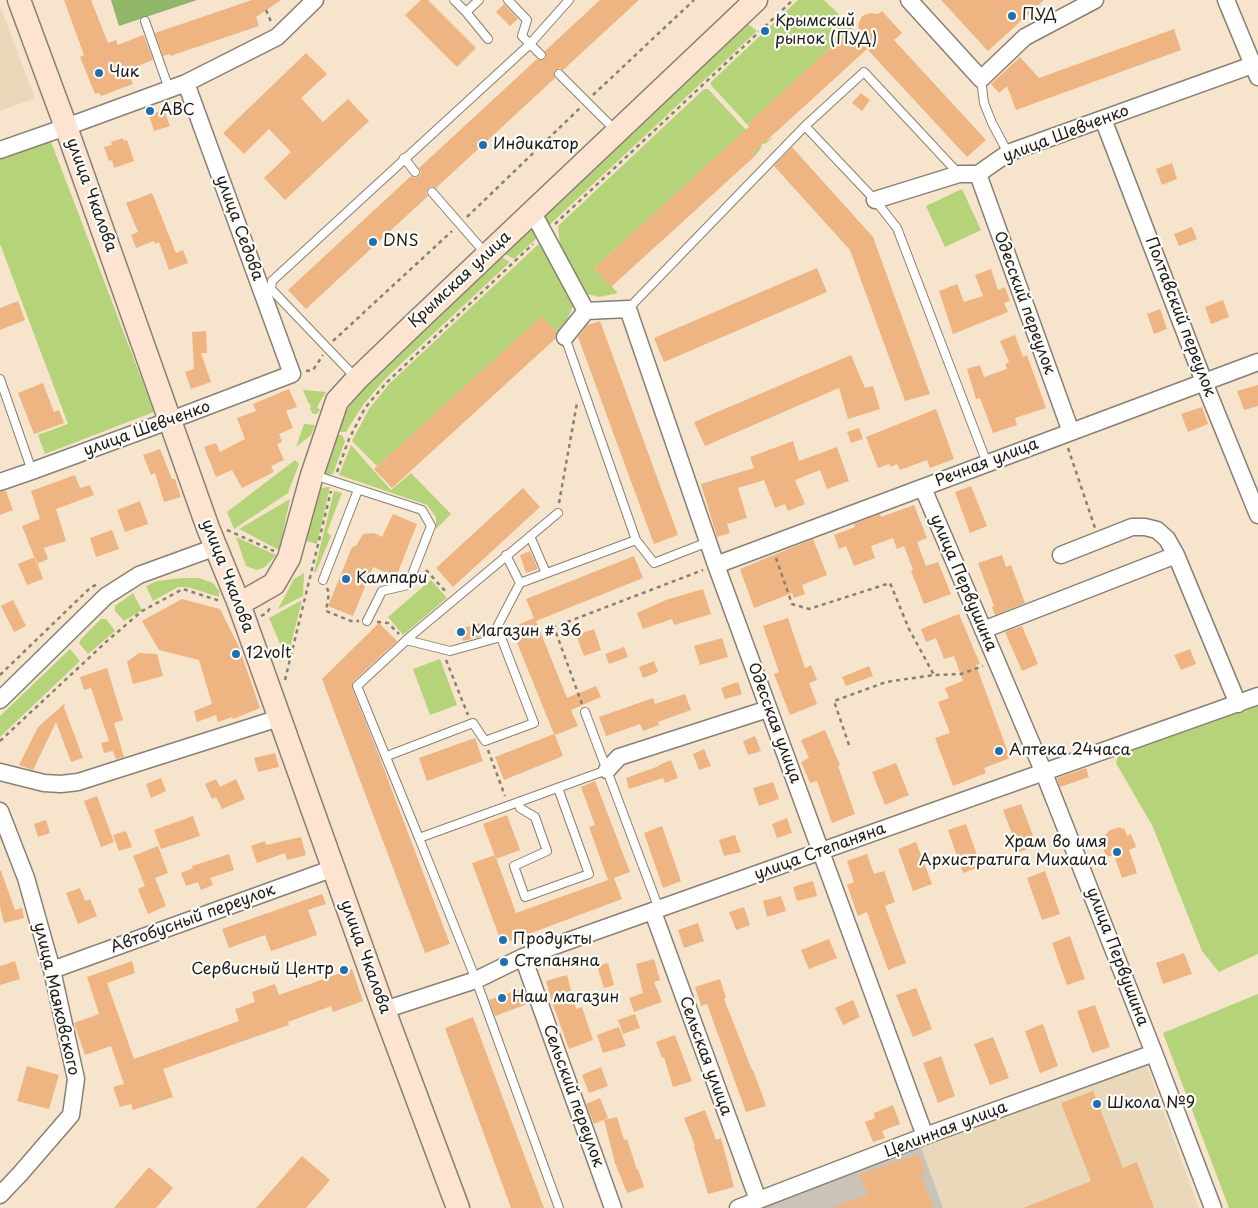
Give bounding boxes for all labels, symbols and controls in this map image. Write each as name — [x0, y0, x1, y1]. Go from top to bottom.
place label: ПУД — [1022, 6, 1057, 26]
marker: ПУД — [1006, 10, 1018, 22]
place label: Крымский рынок (ПУД) — [775, 12, 877, 50]
marker: Крымский рынок (ПУД) — [759, 25, 771, 37]
place label: Чик — [109, 63, 139, 83]
marker: Чик — [93, 67, 105, 79]
place label: ABC — [160, 101, 195, 121]
street label: улица Шевченко — [1000, 101, 1132, 167]
marker: ABC — [144, 105, 156, 117]
street label: улица Чкалова — [61, 135, 121, 255]
place label: Индикатор — [493, 135, 579, 155]
marker: Индикатор — [477, 139, 489, 151]
street label: улица Седова — [211, 173, 267, 283]
street label: Крымская улица — [405, 228, 515, 332]
street label: Одесский переулок — [989, 229, 1059, 377]
place label: DNS — [383, 232, 418, 252]
street label: Полтавский переулок — [1141, 235, 1219, 399]
marker: DNS — [367, 236, 379, 248]
street label: улица Шевченко — [81, 397, 213, 461]
street label: Речная улица — [933, 435, 1041, 491]
street label: улица Первушина — [926, 512, 1000, 654]
street label: улица Чкалова — [197, 517, 257, 635]
place label: Кампари — [356, 569, 427, 589]
marker: Кампари — [340, 573, 352, 585]
place label: Магазин # 36 — [471, 622, 581, 642]
marker: Магазин # 36 — [455, 626, 467, 638]
place label: 12volt — [246, 644, 292, 664]
marker: 12volt — [230, 648, 242, 660]
street label: Одесская улица — [743, 660, 805, 786]
place label: Аптека 24часа — [1009, 741, 1131, 761]
marker: Аптека 24часа — [993, 745, 1005, 757]
street label: улица Степаняна — [752, 819, 888, 885]
place label: Храм во имя Архистратига Михаила — [919, 833, 1107, 871]
marker: Храм во имя Архистратига Михаила — [1111, 846, 1123, 858]
street label: Автобусный переулок — [108, 880, 278, 958]
street label: улица Первушина — [1082, 885, 1152, 1029]
street label: улица Чкалова — [335, 897, 395, 1017]
street label: улица Маяковского — [29, 921, 83, 1077]
place label: Продукты — [513, 930, 592, 950]
marker: Продукты — [497, 934, 509, 946]
place label: Степаняна — [514, 952, 599, 972]
marker: Степаняна — [498, 956, 510, 968]
place label: Сервисный Центр — [191, 960, 334, 980]
marker: Сервисный Центр — [338, 964, 350, 976]
place label: Наш магазин — [512, 988, 619, 1008]
marker: Наш магазин — [496, 992, 508, 1004]
street label: Сельская улица — [675, 994, 735, 1118]
street label: Сельский переулок — [538, 1022, 608, 1170]
place label: Школа №9 — [1107, 1094, 1195, 1114]
street label: Целинная улица — [882, 1098, 1010, 1162]
marker: Школа №9 — [1091, 1098, 1103, 1110]

